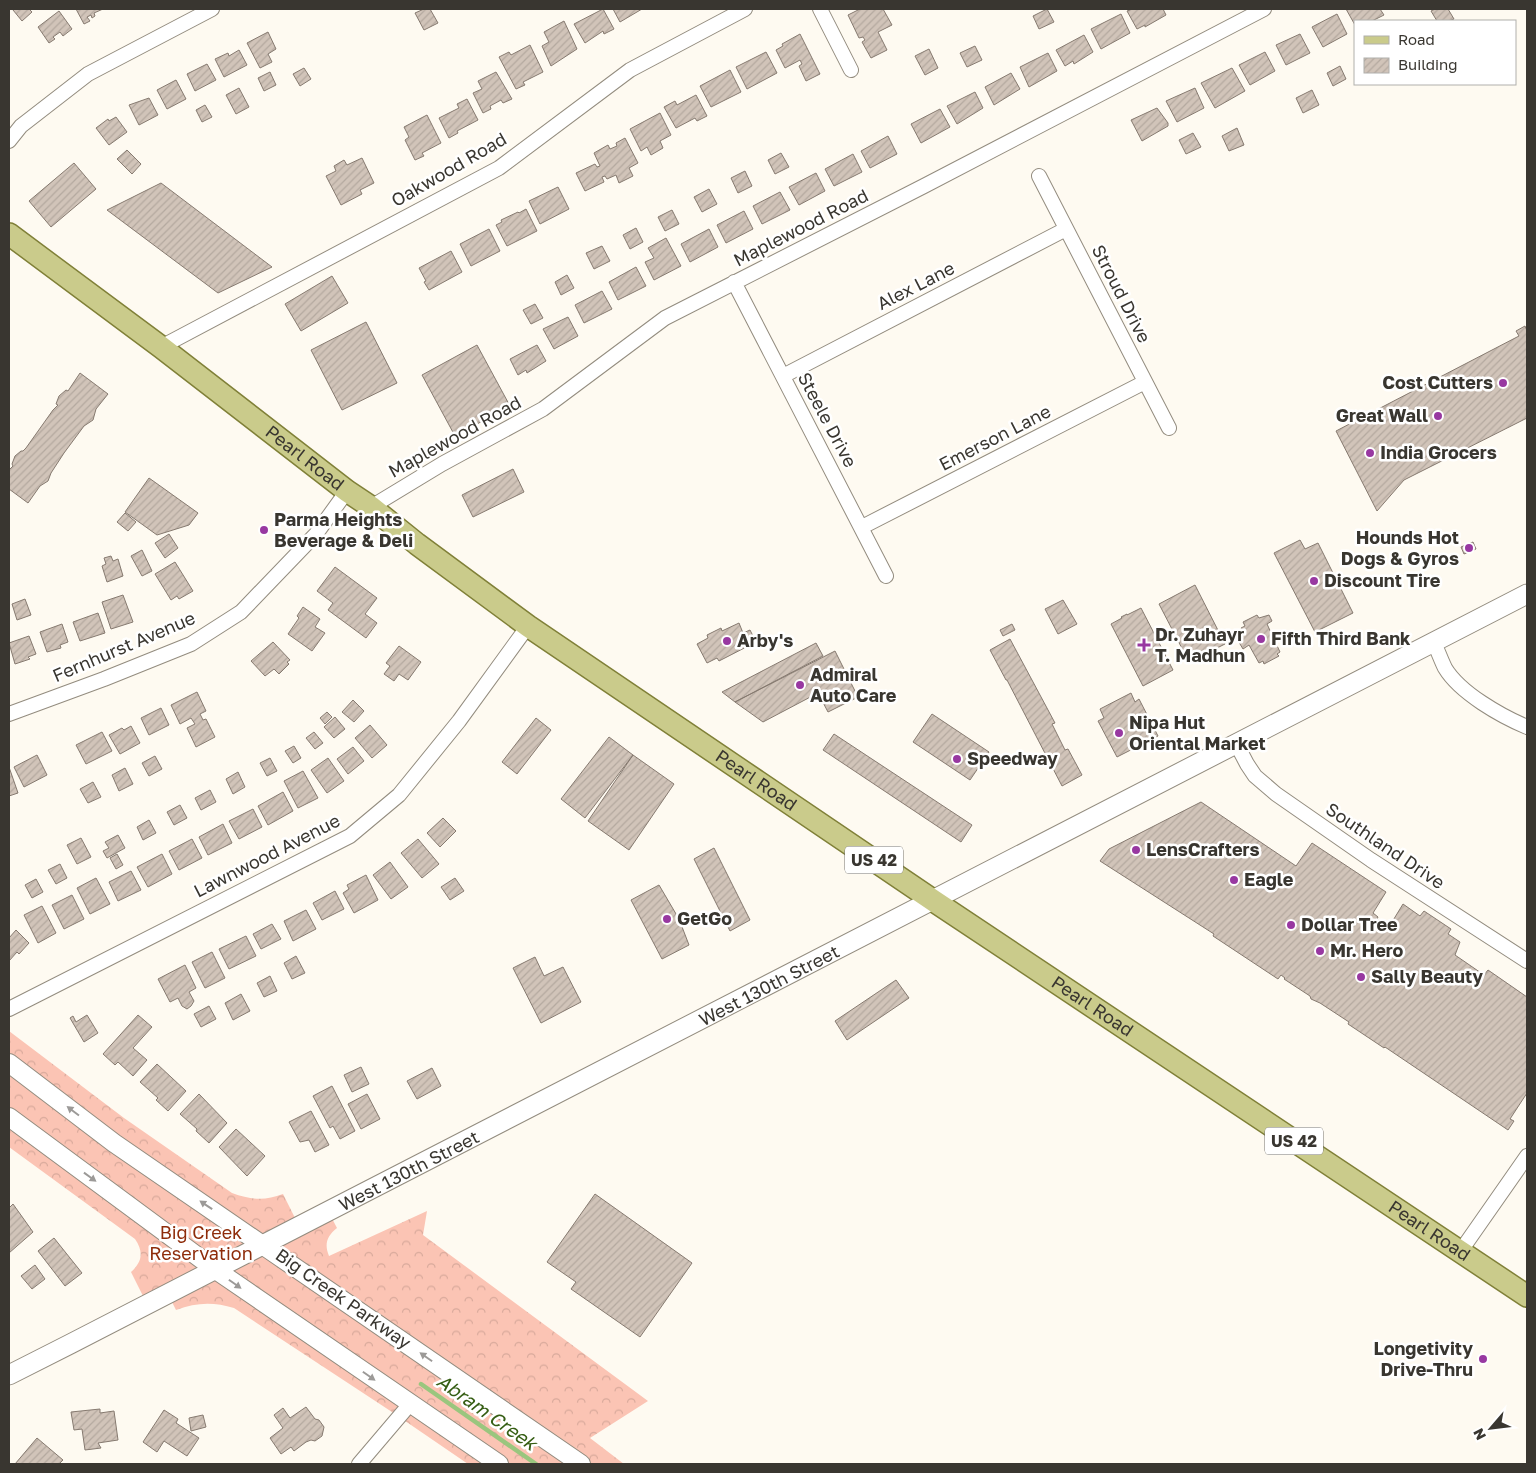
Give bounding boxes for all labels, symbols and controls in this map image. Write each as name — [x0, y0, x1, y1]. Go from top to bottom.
legend — [1354, 20, 1516, 85]
text: Road — [1398, 30, 1435, 48]
text: Building — [1398, 55, 1458, 73]
street label: Oakwood Road — [387, 127, 510, 211]
street label: Maplewood Road — [730, 184, 872, 271]
street label: Stroud Drive — [1088, 241, 1156, 346]
street label: Alex Lane — [873, 256, 958, 314]
street label: Steele Drive — [794, 368, 862, 471]
place label: Cost Cutters — [1382, 371, 1493, 393]
marker: Cost Cutters — [1497, 377, 1509, 389]
street label: Maplewood Road — [384, 391, 525, 482]
street label: Emerson Lane — [935, 400, 1054, 475]
place label: Great Wall — [1336, 404, 1428, 426]
marker: Great Wall — [1432, 410, 1444, 422]
street label: Pearl Road — [261, 420, 349, 495]
place label: India Grocers — [1380, 441, 1497, 463]
marker: India Grocers — [1364, 447, 1376, 459]
place label: Parma Heights Beverage & Deli — [274, 508, 413, 551]
marker: Parma Heights Beverage & Deli — [258, 524, 270, 536]
place label: Hounds Hot Dogs & Gyros — [1341, 526, 1459, 569]
marker: Hounds Hot Dogs & Gyros — [1463, 542, 1475, 554]
place label: Discount Tire — [1324, 569, 1441, 591]
marker: Discount Tire — [1308, 575, 1320, 587]
street label: Fernhurst Avenue — [49, 606, 198, 686]
place label: Dr. Zuhayr T. Madhun — [1155, 623, 1245, 666]
place label: Fifth Third Bank — [1271, 627, 1411, 649]
place label: Arby's — [737, 629, 793, 651]
marker: Fifth Third Bank — [1255, 633, 1267, 645]
marker: Arby's — [721, 635, 733, 647]
marker: Dr. Zuhayr T. Madhun — [1137, 638, 1151, 652]
place label: Admiral Auto Care — [810, 663, 897, 706]
marker: Admiral Auto Care — [794, 679, 806, 691]
place label: Nipa Hut Oriental Market — [1129, 711, 1266, 754]
marker: Nipa Hut Oriental Market — [1113, 727, 1125, 739]
street label: Pearl Road — [712, 744, 802, 815]
place label: Speedway — [967, 747, 1058, 769]
marker: Speedway — [951, 753, 963, 765]
street label: Southland Drive — [1322, 797, 1449, 893]
street label: Lawnwood Avenue — [190, 809, 343, 901]
place label: LensCrafters — [1146, 838, 1260, 860]
marker: LensCrafters — [1130, 844, 1142, 856]
road number: US 42 — [845, 846, 903, 874]
place label: Eagle — [1244, 868, 1294, 890]
marker: Eagle — [1228, 874, 1240, 886]
place label: GetGo — [677, 907, 732, 929]
marker: GetGo — [661, 913, 673, 925]
place label: Dollar Tree — [1301, 913, 1398, 935]
marker: Dollar Tree — [1285, 919, 1297, 931]
place label: Mr. Hero — [1330, 939, 1404, 961]
street label: West 130th Street — [695, 940, 843, 1030]
marker: Mr. Hero — [1314, 945, 1326, 957]
place label: Sally Beauty — [1371, 965, 1483, 987]
street label: Pearl Road — [1048, 970, 1138, 1041]
marker: Sally Beauty — [1355, 971, 1367, 983]
one-way arrow — [67, 1106, 80, 1117]
street label: West 130th Street — [335, 1125, 483, 1215]
road number: US 42 — [1265, 1128, 1323, 1154]
one-way arrow — [83, 1172, 96, 1183]
street label: Pearl Road — [1385, 1195, 1475, 1265]
one-way arrow — [199, 1200, 212, 1210]
park label: Big Creek Reservation — [149, 1221, 253, 1264]
street label: Big Creek Parkway — [272, 1243, 416, 1353]
one-way arrow — [229, 1279, 242, 1289]
place label: Longetivity Drive-Thru — [1373, 1337, 1473, 1380]
one-way arrow — [419, 1352, 433, 1362]
marker: Longetivity Drive-Thru — [1477, 1353, 1489, 1365]
water label: Abram Creek — [433, 1369, 544, 1456]
one-way arrow — [362, 1371, 376, 1381]
north arrow — [1466, 1403, 1516, 1453]
text: N — [1469, 1426, 1489, 1443]

